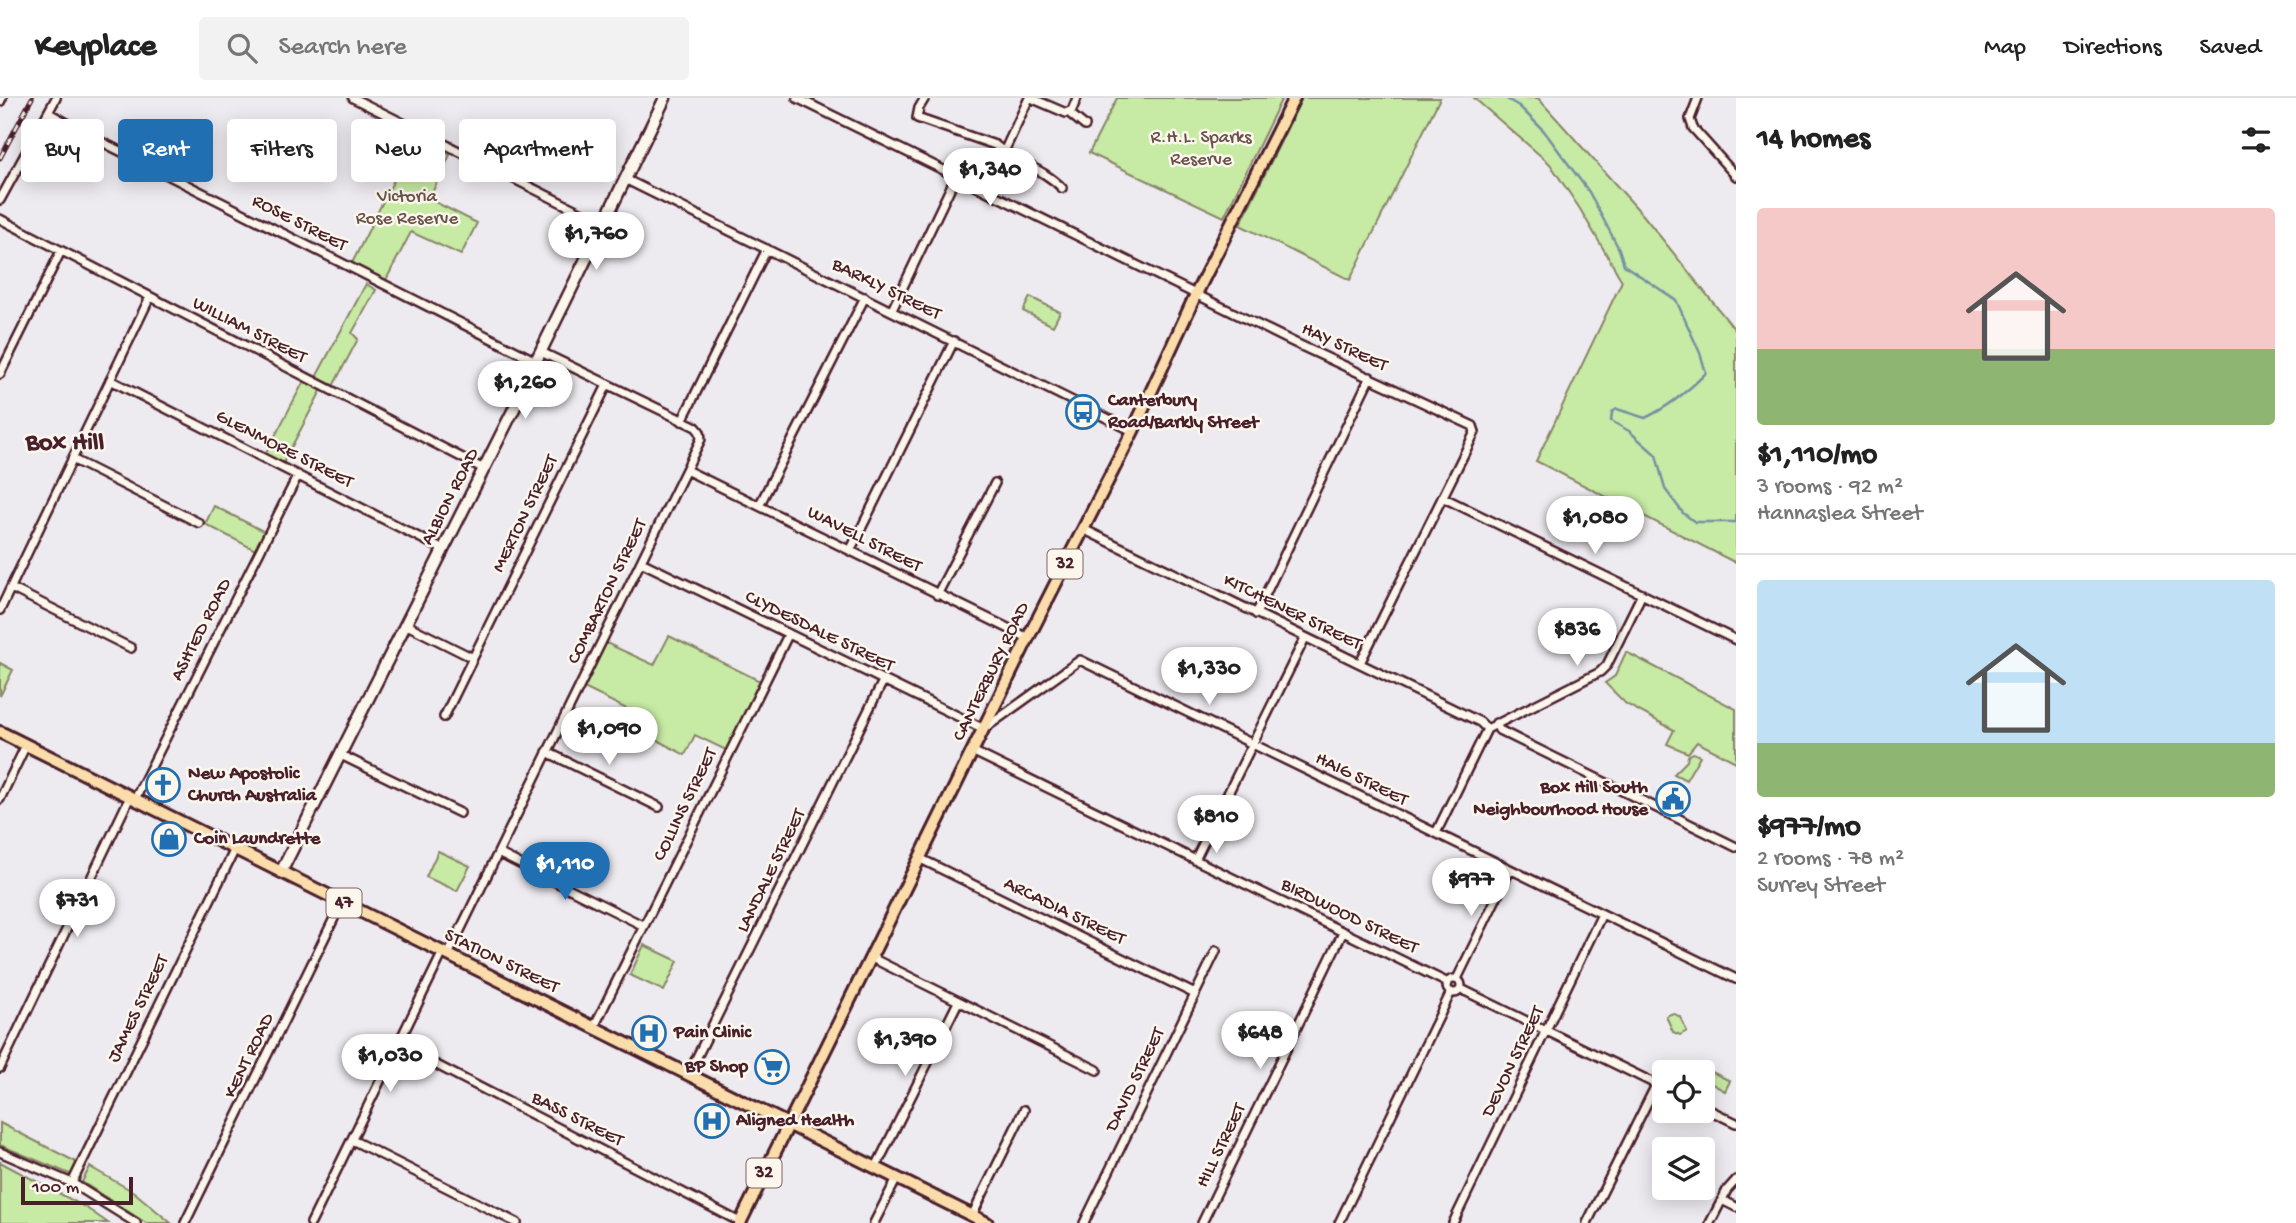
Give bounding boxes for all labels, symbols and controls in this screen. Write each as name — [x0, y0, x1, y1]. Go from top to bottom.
search box — [199, 17, 689, 80]
text: Keyplace — [35, 29, 157, 67]
icon: search — [223, 29, 261, 67]
text: Search here — [279, 33, 407, 64]
text: Map — [1984, 34, 2026, 63]
text: Directions — [2064, 34, 2162, 63]
text: Saved — [2200, 34, 2261, 63]
chip: Buy — [21, 119, 104, 182]
chip: Rent — [118, 119, 213, 182]
chip: Filters — [227, 119, 337, 182]
chip: New — [351, 119, 445, 182]
chip: Apartment — [459, 119, 616, 182]
icon: filters — [2237, 121, 2275, 159]
text: 14 homes — [1757, 123, 1870, 158]
park label: R.H.L. Sparks Reserve — [1150, 127, 1253, 172]
pin: $1,340 — [933, 148, 1047, 208]
text: $1,340 — [959, 157, 1021, 184]
park label: Victoria Rose Reserve — [356, 186, 458, 231]
street label: ROSE STREET — [248, 190, 351, 258]
pin: $1,760 — [539, 212, 653, 272]
text: $1,760 — [564, 221, 628, 248]
street label: BARKLY STREET — [827, 253, 945, 327]
icon: home — [1953, 253, 2079, 379]
street label: WILLIAM STREET — [188, 292, 311, 370]
street label: HAY STREET — [1297, 318, 1391, 378]
pin: $1,260 — [468, 362, 582, 421]
text: $1,260 — [494, 370, 556, 397]
place label: Canterbury Road/Barkly Street — [1107, 390, 1260, 435]
bus stop icon: Canterbury Road/Barkly Street — [1064, 393, 1102, 431]
street label: GLENMORE STREET — [211, 405, 357, 495]
district label: Box Hill — [25, 429, 105, 460]
text: $1,110/mo — [1757, 439, 1877, 474]
street label: ALBION ROAD — [417, 444, 486, 549]
street label: MERTON STREET — [488, 451, 565, 576]
text: 3 rooms · 92 m² — [1757, 474, 1903, 501]
pin: $1,080 — [1538, 496, 1652, 556]
street label: WAVELL STREET — [803, 501, 926, 579]
text: Hannaslea Street — [1757, 501, 1922, 528]
text: $1,080 — [1562, 505, 1628, 532]
street label: COMBARTON STREET — [563, 515, 653, 668]
road number: 32 — [1048, 550, 1082, 578]
street label: KITCHENER STREET — [1219, 570, 1366, 657]
street label: ASHTED ROAD — [166, 574, 238, 685]
street label: CLYDESDALE STREET — [741, 586, 898, 678]
street label: CANTERBURY ROAD — [948, 598, 1036, 745]
pin: $836 — [1536, 608, 1618, 668]
text: $836 — [1554, 617, 1600, 644]
icon: home — [1953, 625, 2079, 751]
pin: $1,330 — [1152, 648, 1266, 707]
text: $1,330 — [1177, 656, 1241, 683]
pin: $1,090 — [552, 708, 666, 767]
text: $1,090 — [577, 716, 641, 743]
street label: COLLINS STREET — [649, 744, 724, 865]
street label: HAIG STREET — [1311, 748, 1412, 813]
place label: New Apostolic Church Australia — [187, 763, 318, 808]
church icon: New Apostolic Church Australia — [144, 766, 182, 804]
place label: Box Hill South Neighbourhood House — [1473, 777, 1649, 822]
public building icon: Box Hill South Neighbourhood House — [1654, 780, 1692, 818]
pin: $810 — [1175, 796, 1257, 855]
text: $810 — [1193, 804, 1239, 831]
street label: LANDALE STREET — [732, 805, 812, 936]
text: $977/mo — [1757, 811, 1861, 846]
shop icon: Coin Laundrette — [150, 820, 188, 858]
place label: Coin Laundrette — [193, 828, 321, 851]
pin: $1,110 — [508, 842, 622, 902]
text: 2 rooms · 78 m² — [1757, 846, 1904, 873]
text: $1,110 — [536, 851, 594, 878]
pin: $977 — [1430, 858, 1512, 918]
text: $977 — [1448, 867, 1494, 894]
street label: ARCADIA STREET — [999, 873, 1129, 952]
street label: BIRDWOOD STREET — [1276, 873, 1422, 960]
text: Surrey Street — [1757, 873, 1885, 900]
pin: $731 — [36, 880, 118, 939]
text: $731 — [55, 888, 99, 915]
road number: 47 — [326, 888, 362, 918]
street label: STATION STREET — [440, 924, 563, 1000]
street label: JAMES STREET — [103, 951, 175, 1066]
street label: DEVON STREET — [1476, 1002, 1551, 1123]
street label: KENT ROAD — [220, 1009, 281, 1102]
pin: $648 — [1219, 1012, 1301, 1071]
hospital icon: Pain Clinic — [630, 1014, 668, 1052]
pin: $1,390 — [848, 1018, 962, 1078]
text: $648 — [1237, 1020, 1283, 1047]
place label: Pain Clinic — [673, 1022, 752, 1045]
street label: DAVID STREET — [1100, 1024, 1171, 1137]
text: $1,390 — [873, 1027, 937, 1054]
pin: $1,030 — [333, 1034, 447, 1094]
text: $1,030 — [358, 1043, 422, 1070]
supermarket icon: BP Shop — [753, 1048, 791, 1086]
place label: BP Shop — [684, 1056, 749, 1079]
map controls — [1652, 1060, 1715, 1200]
button: locate — [1652, 1060, 1715, 1123]
street label: BASS STREET — [526, 1087, 627, 1153]
street label: HILL STREET — [1192, 1099, 1253, 1192]
hospital icon: Aligned Health — [693, 1102, 731, 1140]
place label: Aligned Health — [735, 1110, 855, 1133]
button: layers — [1652, 1137, 1715, 1200]
road number: 32 — [746, 1158, 782, 1188]
scale bar — [21, 1174, 133, 1206]
text: 100 m — [32, 1177, 79, 1200]

